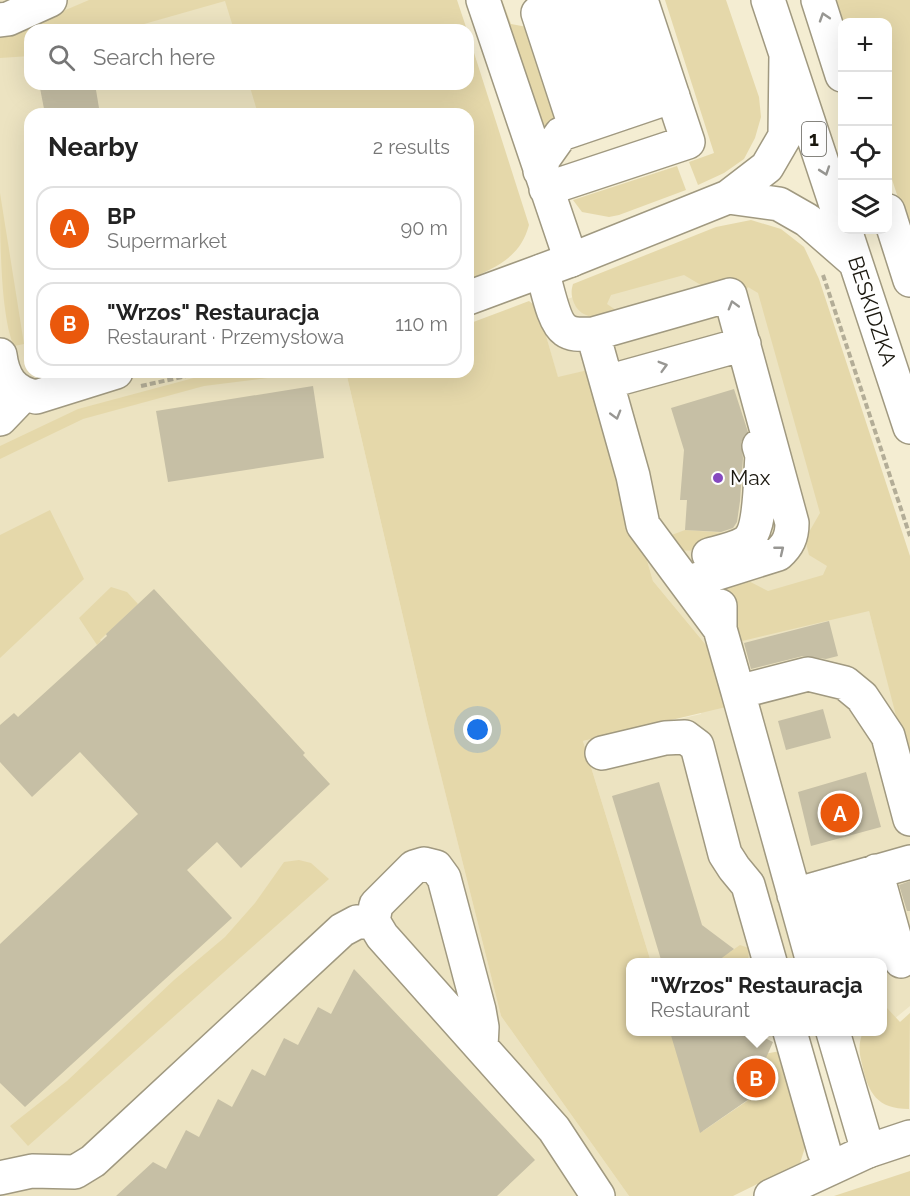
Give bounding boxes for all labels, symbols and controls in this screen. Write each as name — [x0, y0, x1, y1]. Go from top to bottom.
one-way arrow — [818, 12, 831, 23]
map controls — [838, 18, 892, 234]
button: + — [838, 18, 892, 72]
search box — [24, 24, 474, 90]
icon: search — [45, 41, 78, 74]
text: Search here — [93, 44, 215, 70]
button: − — [838, 72, 892, 126]
road number: 1 — [802, 122, 826, 156]
button: locate — [838, 126, 892, 180]
text: Nearby — [48, 132, 138, 162]
text: 2 results — [373, 135, 450, 159]
one-way arrow — [818, 165, 830, 176]
button: layers — [838, 180, 892, 234]
text: BP — [107, 203, 136, 229]
text: A — [63, 216, 76, 240]
text: 90 m — [401, 216, 448, 240]
text: Supermarket — [107, 229, 227, 253]
street label: BESKIDZKA — [843, 253, 902, 369]
text: "Wrzos" Restauracja — [107, 299, 319, 325]
one-way arrow — [728, 300, 740, 311]
text: B — [63, 312, 76, 336]
text: 110 m — [395, 312, 448, 336]
text: Restaurant · Przemysłowa — [107, 325, 344, 349]
one-way arrow — [658, 361, 668, 374]
one-way arrow — [609, 409, 621, 420]
place label: Max — [730, 465, 771, 490]
marker: Max — [711, 471, 725, 485]
one-way arrow — [773, 546, 784, 557]
your location — [463, 715, 492, 744]
pin: A — [820, 790, 860, 836]
popup — [626, 958, 887, 1036]
text: "Wrzos" Restauracja — [650, 972, 863, 998]
text: Restaurant — [650, 998, 750, 1022]
pin: B — [736, 1056, 776, 1100]

